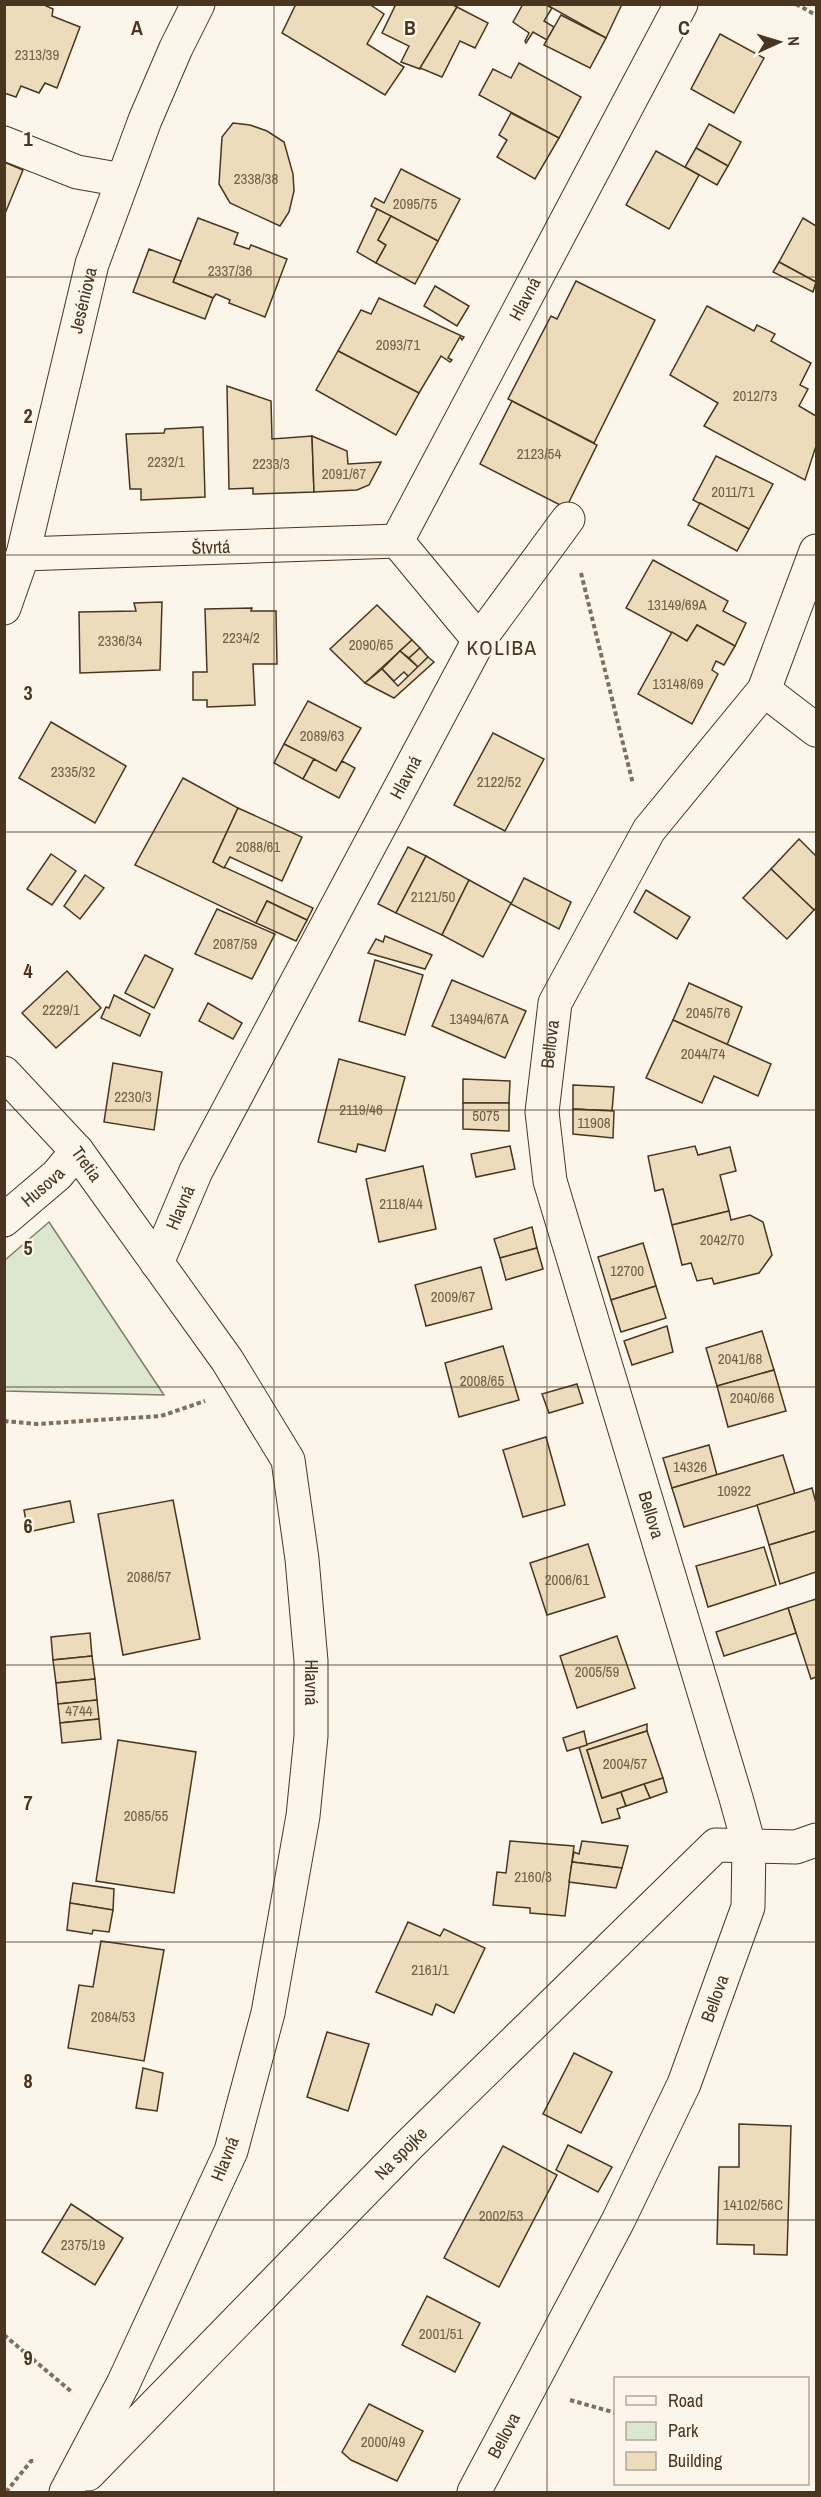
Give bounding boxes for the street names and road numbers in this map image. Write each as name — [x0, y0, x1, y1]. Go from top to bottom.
street label: Jeséniova — [63, 265, 103, 336]
street label: Hlavná — [503, 273, 546, 325]
street label: Štvrtá — [191, 534, 231, 560]
street label: Hlavná — [384, 751, 427, 803]
street label: Bellova — [534, 1019, 565, 1070]
street label: Tretia — [66, 1141, 108, 1187]
street label: Husova — [15, 1162, 70, 1212]
street label: Hlavná — [159, 1182, 200, 1234]
street label: Bellova — [632, 1488, 671, 1542]
street label: Hlavná — [299, 1659, 324, 1705]
street label: Bellova — [694, 1971, 734, 2025]
street label: Na spojke — [369, 2121, 433, 2185]
street label: Hlavná — [204, 2133, 245, 2185]
street label: Bellova — [481, 2408, 526, 2463]

